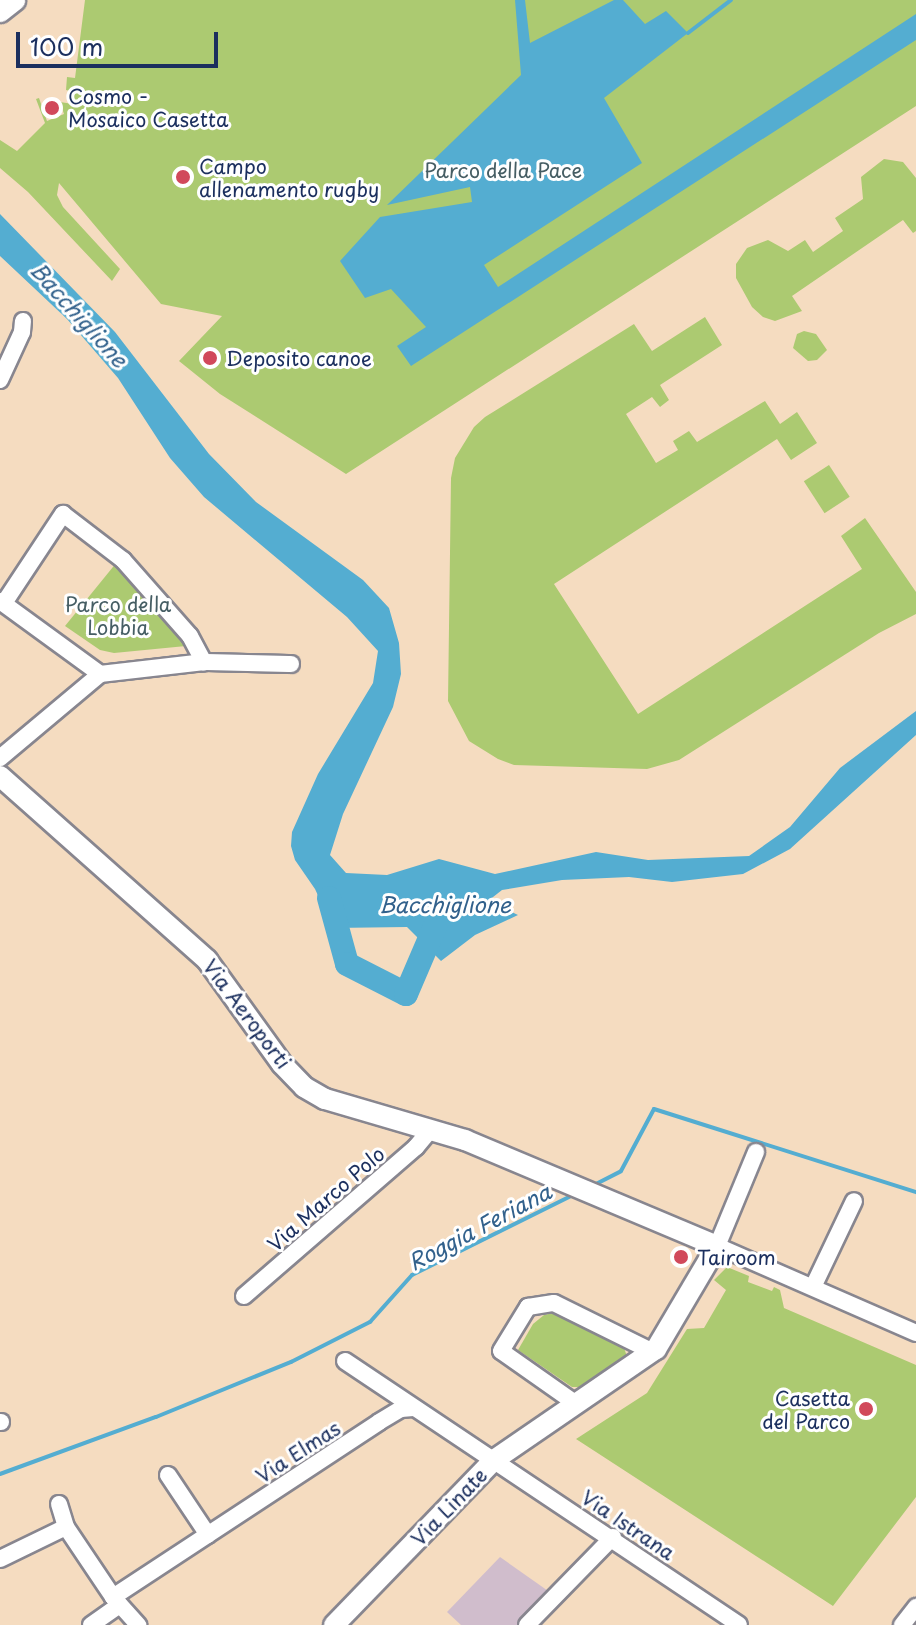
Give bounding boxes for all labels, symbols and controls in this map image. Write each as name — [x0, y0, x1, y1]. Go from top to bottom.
scale bar — [20, 16, 222, 66]
text: 100 m — [30, 28, 103, 64]
place label: Cosmo - Mosaico Casetta — [68, 84, 228, 131]
marker: Cosmo - Mosaico Casetta — [43, 99, 61, 117]
place label: Campo allenamento rugby — [199, 154, 378, 201]
park label: Parco della Pace — [424, 158, 582, 182]
marker: Campo allenamento rugby — [174, 168, 192, 186]
water label: Bacchiglione — [26, 256, 134, 372]
place label: Deposito canoe — [226, 346, 373, 370]
marker: Deposito canoe — [201, 349, 219, 367]
park label: Parco della Lobbia — [65, 593, 171, 640]
water label: Bacchiglione — [379, 891, 511, 917]
street label: Via Aeroporti — [198, 955, 296, 1073]
street label: Via Marco Polo — [263, 1142, 389, 1256]
water label: Roggia Feriana — [402, 1177, 556, 1275]
place label: Tairoom — [697, 1245, 776, 1269]
marker: Tairoom — [672, 1248, 690, 1266]
place label: Casetta del Parco — [761, 1386, 850, 1433]
marker: Casetta del Parco — [857, 1400, 875, 1418]
street label: Via Elmas — [252, 1416, 344, 1488]
street label: Via Linate — [406, 1463, 492, 1551]
street label: Via Istrana — [577, 1485, 679, 1565]

